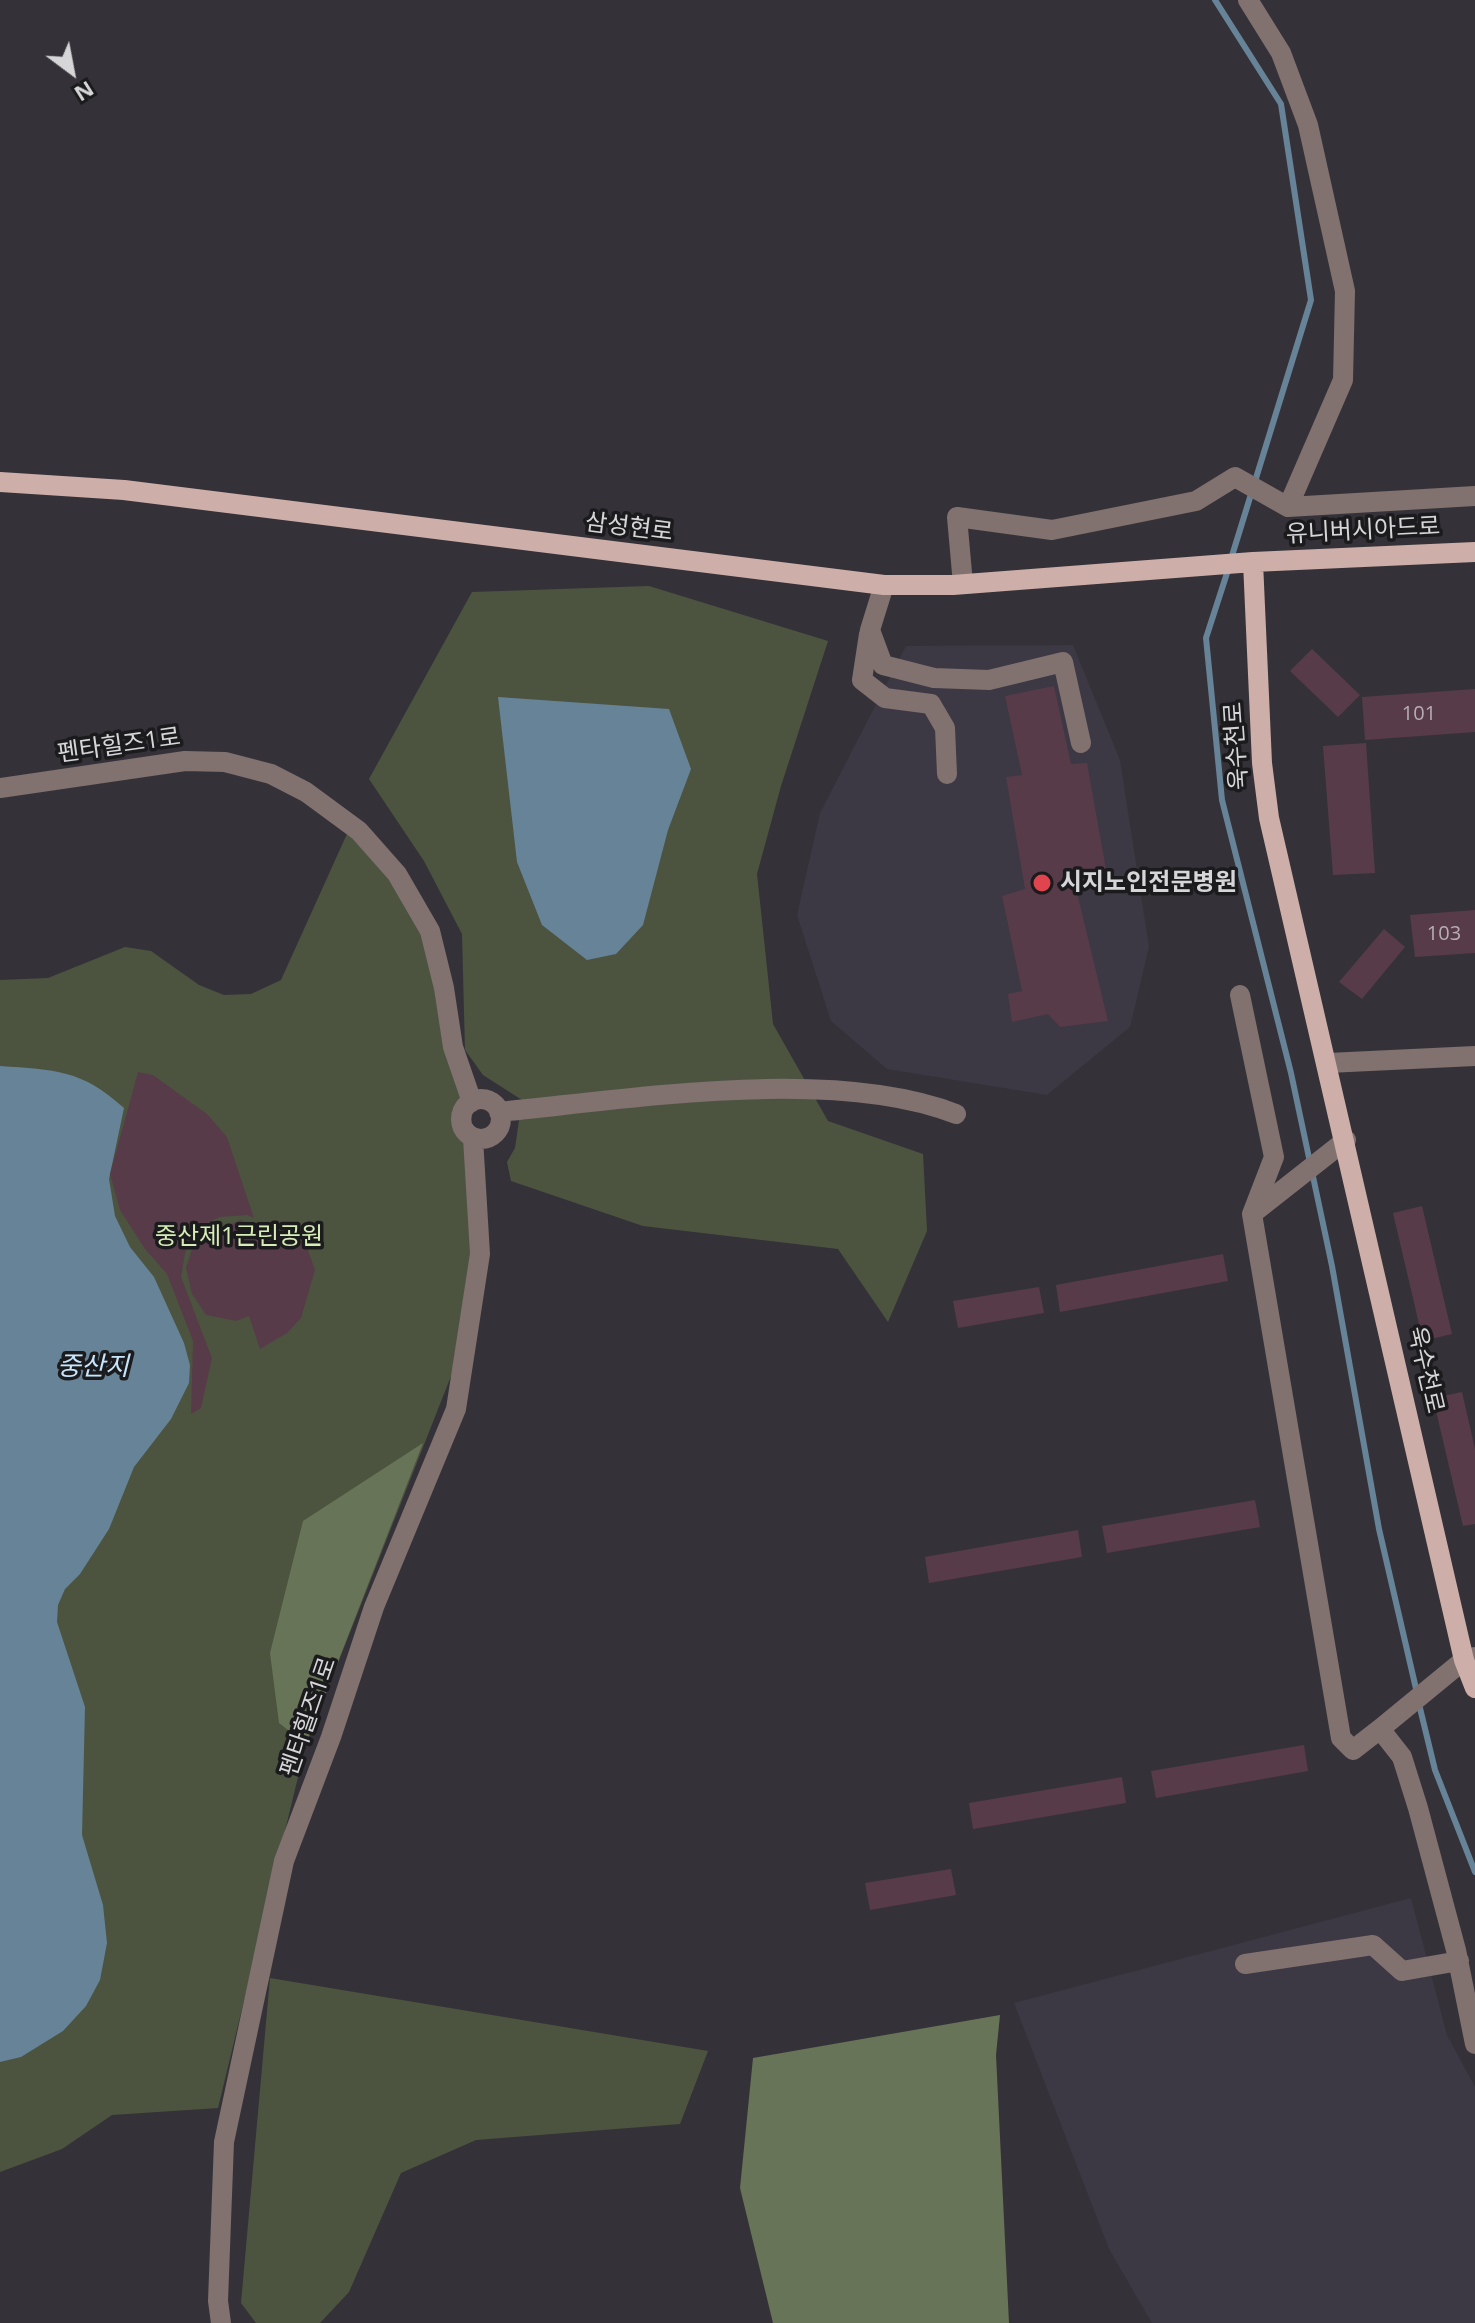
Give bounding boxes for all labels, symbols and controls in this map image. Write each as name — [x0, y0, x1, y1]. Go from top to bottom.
north arrow — [32, 32, 112, 112]
text: N — [69, 75, 100, 110]
street label: 삼성현로 — [583, 508, 675, 548]
street label: 유니버시아드로 — [1285, 513, 1441, 549]
street label: 욱수천로 — [1220, 701, 1254, 791]
house number: 101 — [1402, 702, 1436, 726]
street label: 펜타힐즈1로 — [56, 723, 182, 769]
place label: 시지노인전문병원 — [1060, 869, 1237, 897]
marker: 시지노인전문병원 — [1031, 872, 1053, 894]
house number: 103 — [1427, 922, 1461, 946]
park label: 중산제1근린공원 — [155, 1223, 323, 1251]
street label: 욱수천로 — [1401, 1324, 1449, 1416]
water label: 중산지 — [57, 1352, 129, 1384]
street label: 펜타힐즈1로 — [275, 1654, 343, 1780]

